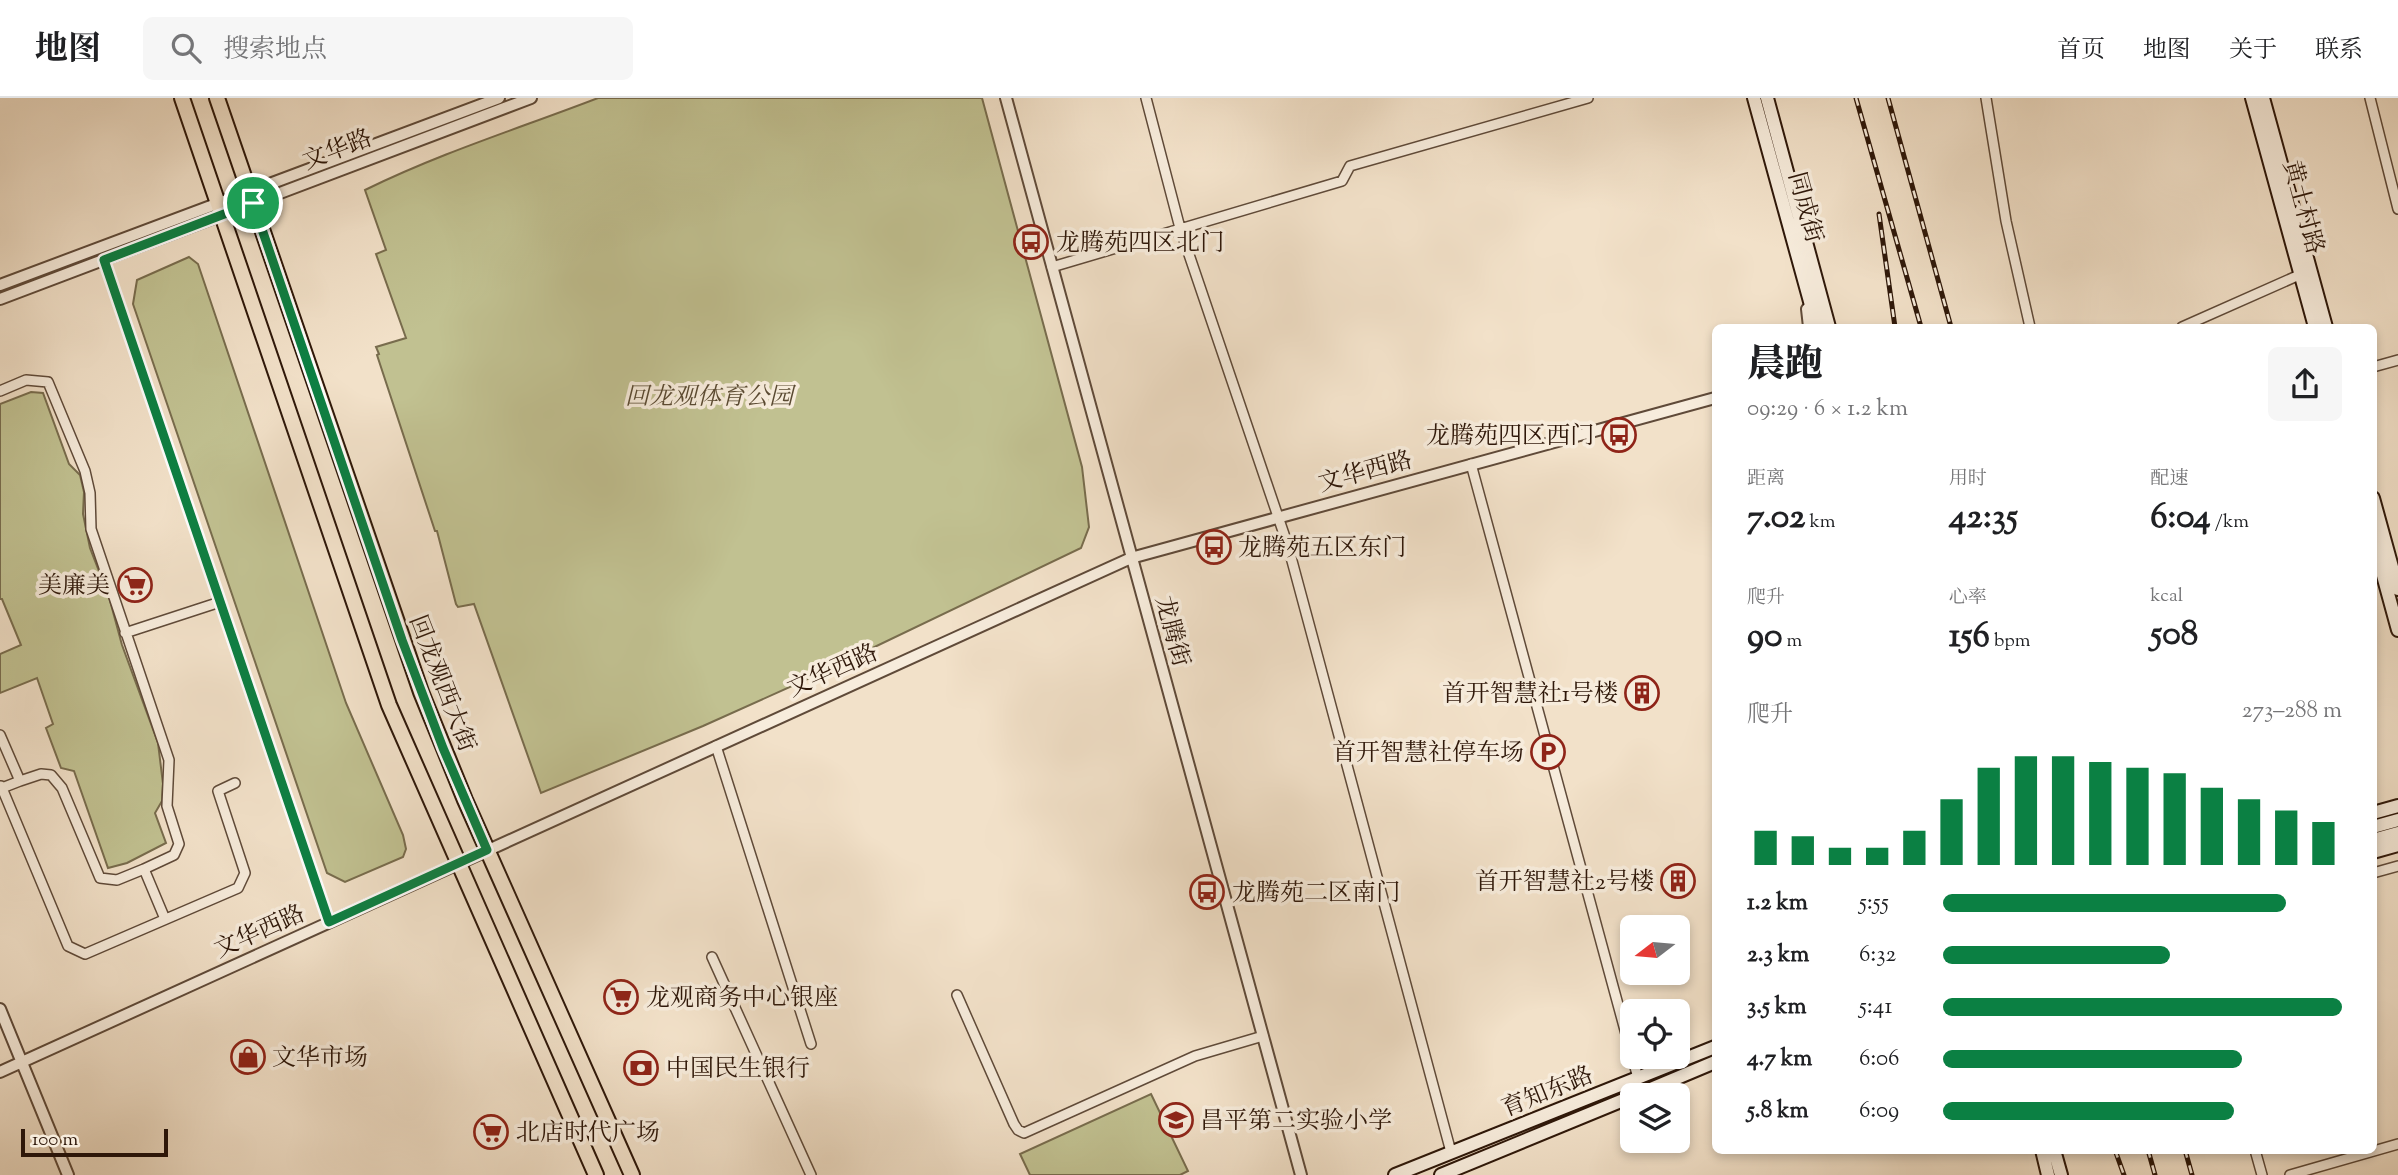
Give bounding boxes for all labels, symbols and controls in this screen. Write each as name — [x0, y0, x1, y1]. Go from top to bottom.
search box — [143, 17, 633, 80]
text: 地图 — [35, 27, 101, 75]
icon: search — [167, 29, 205, 67]
text: 搜索地点 — [223, 32, 327, 69]
text: 首页 — [2057, 34, 2105, 68]
text: 地图 — [2143, 34, 2191, 68]
text: 关于 — [2229, 34, 2277, 68]
text: 联系 — [2315, 34, 2363, 68]
street label: 文华路 — [298, 122, 377, 180]
street label: 黄土村路 — [2273, 157, 2331, 258]
street label: 同成街 — [1778, 168, 1830, 247]
pin — [223, 173, 283, 233]
icon: arrive — [234, 184, 272, 222]
bus stop icon: 龙腾苑四区北门 — [1012, 223, 1050, 261]
place label: 龙腾苑四区北门 — [1056, 227, 1224, 261]
text: 晨跑 — [1747, 340, 1823, 394]
button: share — [2268, 347, 2342, 421]
park label: 回龙观体育公园 — [625, 381, 797, 415]
text: 09:29 · 6 × 1.2 km — [1747, 393, 1908, 426]
bus stop icon: 龙腾苑四区西门 — [1600, 416, 1638, 454]
place label: 龙腾苑四区西门 — [1426, 420, 1594, 454]
street label: 文华西路 — [1315, 444, 1416, 502]
text: 距离 — [1747, 466, 1785, 493]
text: 用时 — [1949, 466, 1987, 493]
text: 配速 — [2150, 466, 2188, 493]
text: 7.02 — [1747, 493, 1805, 544]
text: 42:35 — [1949, 493, 2018, 544]
text: 6:04 — [2150, 493, 2211, 544]
text: km — [1805, 509, 1835, 536]
text: /km — [2211, 509, 2249, 536]
bus stop icon: 龙腾苑五区东门 — [1195, 528, 1233, 566]
place label: 龙腾苑五区东门 — [1238, 532, 1406, 566]
supermarket icon: 美廉美 — [116, 566, 154, 604]
place label: 美廉美 — [38, 570, 110, 604]
text: kcal — [2150, 583, 2183, 610]
text: 爬升 — [1747, 585, 1785, 612]
text: 心率 — [1949, 585, 1987, 612]
street label: 龙腾街 — [1145, 592, 1197, 671]
street label: 回龙观西大街 — [399, 610, 483, 757]
text: 508 — [2150, 610, 2198, 661]
text: 90 — [1747, 612, 1783, 663]
text: 156 — [1949, 612, 1990, 663]
text: m — [1783, 628, 1802, 655]
text: bpm — [1990, 628, 2030, 655]
street label: 文华西路 — [782, 637, 884, 707]
building icon: 首开智慧社1号楼 — [1623, 674, 1661, 712]
place label: 首开智慧社1号楼 — [1442, 678, 1618, 712]
text: 273–288 m — [2242, 695, 2342, 728]
text: 爬升 — [1747, 699, 1793, 732]
parking icon: 首开智慧社停车场 — [1529, 733, 1567, 771]
place label: 首开智慧社停车场 — [1332, 737, 1524, 771]
building icon: 首开智慧社2号楼 — [1659, 862, 1697, 900]
place label: 首开智慧社2号楼 — [1475, 866, 1654, 900]
bus stop icon: 龙腾苑二区南门 — [1188, 873, 1226, 911]
place label: 龙腾苑二区南门 — [1232, 877, 1400, 911]
text: 1.2 km — [1747, 887, 1808, 920]
text: 5:55 — [1859, 887, 1889, 920]
street label: 文华西路 — [209, 898, 311, 968]
north arrow — [1620, 915, 1690, 985]
map controls — [1620, 915, 1690, 1153]
text: 2.3 km — [1747, 939, 1809, 972]
text: 6:32 — [1859, 939, 1896, 972]
supermarket icon: 龙观商务中心银座 — [602, 978, 640, 1016]
place label: 龙观商务中心银座 — [646, 982, 838, 1016]
text: 3.5 km — [1747, 991, 1806, 1024]
text: 5:41 — [1859, 991, 1892, 1024]
button: locate — [1620, 999, 1690, 1069]
shop icon: 文华市场 — [229, 1038, 267, 1076]
place label: 文华市场 — [272, 1042, 368, 1076]
text: 4.7 km — [1747, 1043, 1812, 1076]
text: 6:06 — [1859, 1043, 1900, 1076]
bank icon: 中国民生银行 — [622, 1049, 660, 1087]
place label: 中国民生银行 — [666, 1053, 810, 1087]
street label: 育知东路 — [1497, 1059, 1599, 1127]
button: layers — [1620, 1083, 1690, 1153]
text: 5.8 km — [1747, 1095, 1809, 1128]
text: 6:09 — [1859, 1095, 1899, 1128]
school or university icon: 昌平第二实验小学 — [1157, 1101, 1195, 1139]
place label: 昌平第二实验小学 — [1200, 1105, 1392, 1139]
supermarket icon: 北店时代广场 — [472, 1113, 510, 1151]
place label: 北店时代广场 — [516, 1117, 660, 1151]
scale bar — [21, 1126, 168, 1158]
text: 100 m — [32, 1127, 78, 1154]

